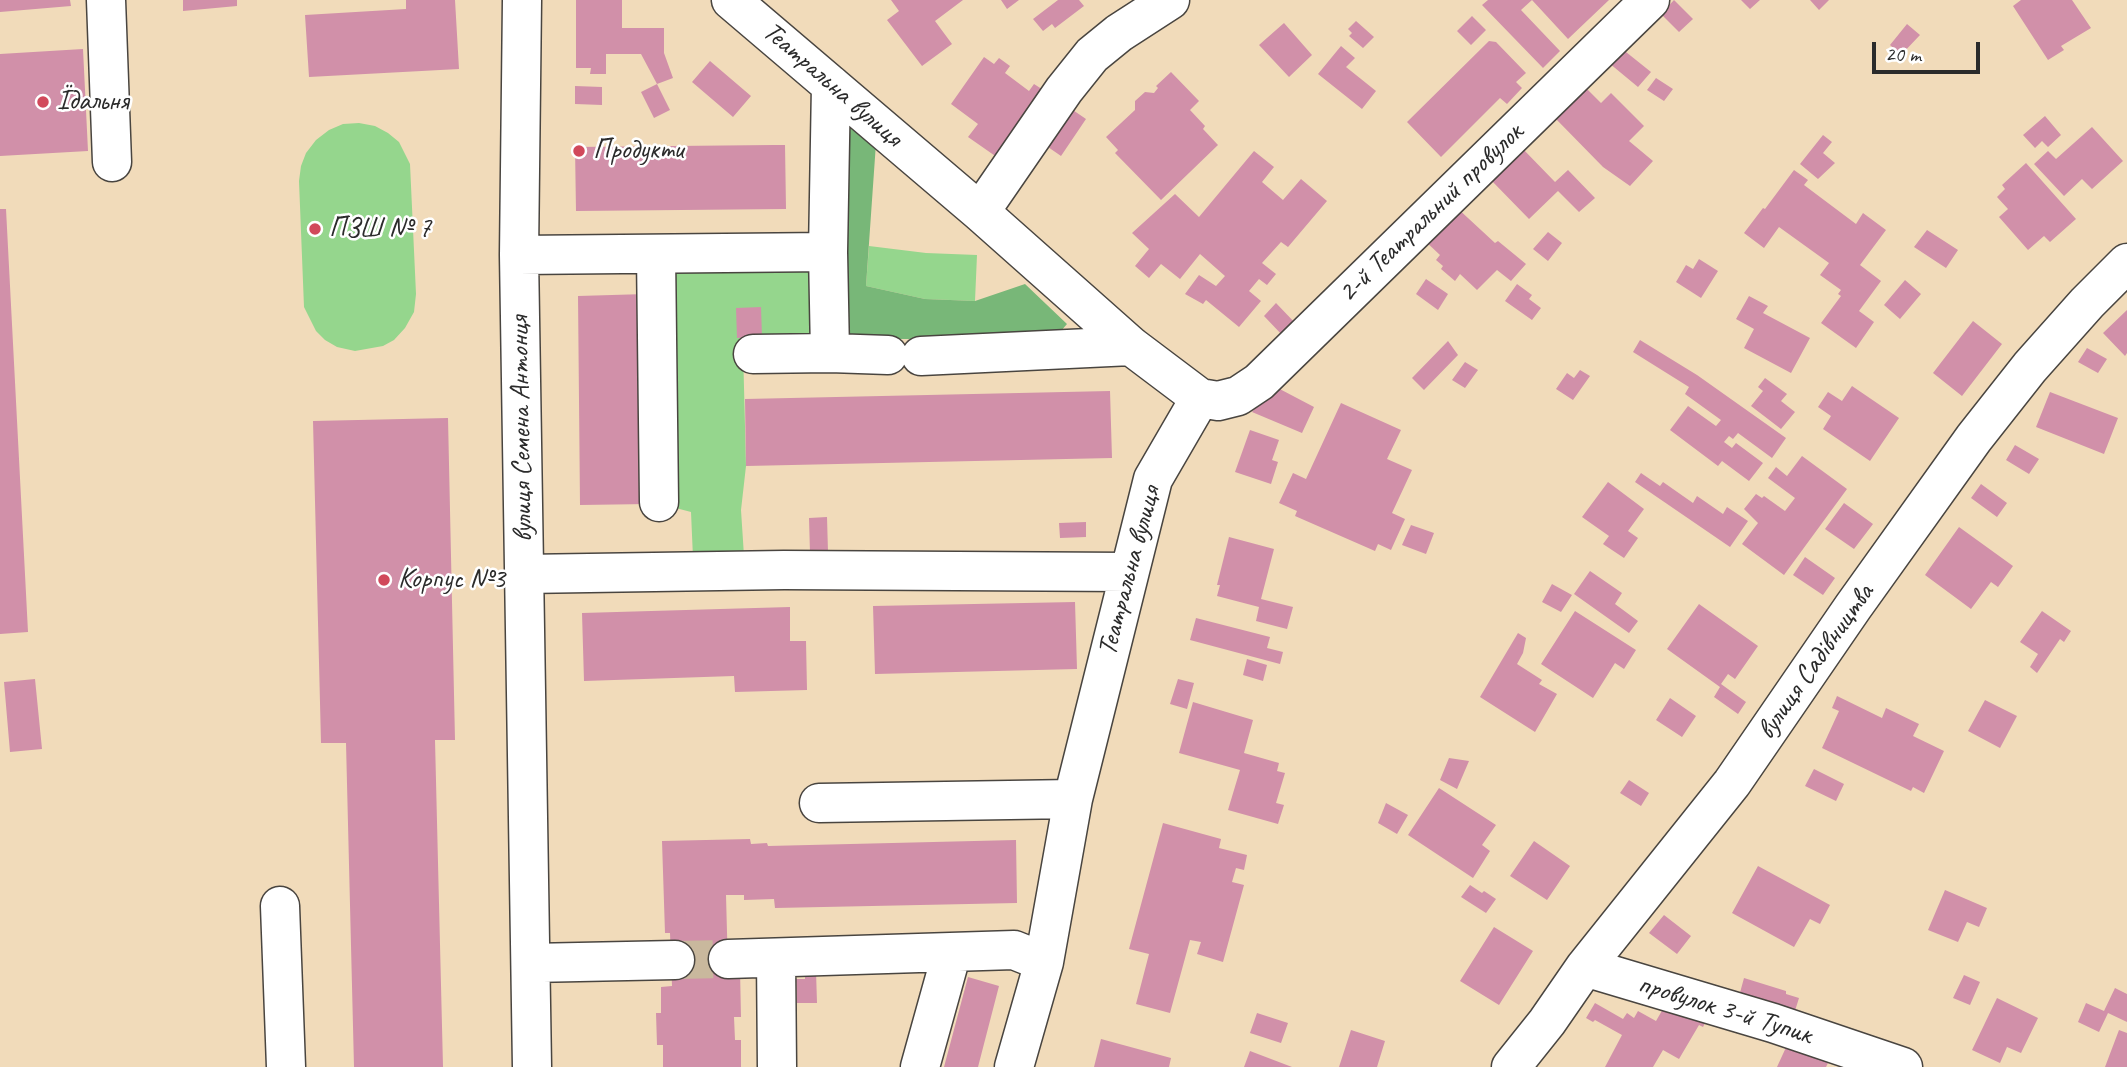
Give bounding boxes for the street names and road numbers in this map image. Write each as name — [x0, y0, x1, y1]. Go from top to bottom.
street label: Театральна вулиця — [755, 15, 909, 155]
street label: 2-й Театральний провулок — [1332, 116, 1530, 310]
street label: вулиця Семена Антонця — [503, 316, 541, 542]
street label: Театральна вулиця — [1091, 483, 1169, 659]
street label: вулиця Садівництва — [1750, 578, 1882, 746]
street label: провулок 3-й Тупик — [1634, 968, 1816, 1052]

